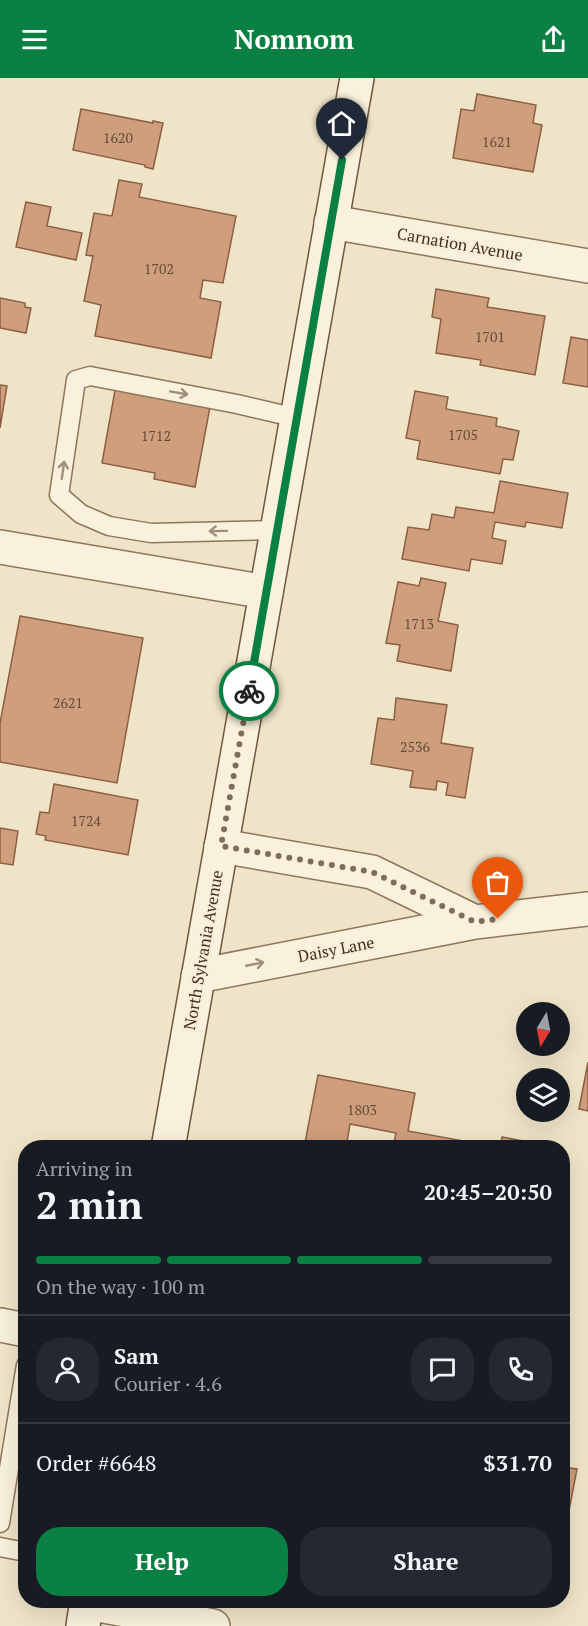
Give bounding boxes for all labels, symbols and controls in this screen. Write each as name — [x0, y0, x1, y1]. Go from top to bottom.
text: Nomnom — [234, 21, 354, 57]
icon: menu — [18, 23, 51, 56]
icon: share — [537, 23, 570, 56]
pin — [316, 98, 367, 160]
icon: home — [325, 107, 358, 140]
house number: 1620 — [103, 128, 133, 147]
house number: 1621 — [482, 132, 512, 151]
street label: Carnation Avenue — [395, 222, 525, 266]
house number: 1702 — [144, 259, 174, 278]
house number: 1701 — [475, 327, 505, 346]
one-way arrow — [168, 388, 188, 399]
house number: 1705 — [448, 425, 478, 444]
house number: 1712 — [141, 426, 171, 445]
one-way arrow — [58, 460, 69, 480]
one-way arrow — [209, 526, 229, 537]
house number: 1713 — [404, 614, 434, 633]
courier — [219, 661, 279, 721]
icon: bike — [233, 675, 266, 708]
house number: 2621 — [53, 693, 83, 712]
house number: 2536 — [400, 737, 430, 756]
house number: 1724 — [71, 811, 101, 830]
pin — [472, 857, 523, 919]
icon: bag — [481, 866, 514, 899]
street label: North Sylvania Avenue — [178, 868, 228, 1032]
street label: Daisy Lane — [296, 931, 376, 967]
one-way arrow — [245, 958, 265, 969]
north arrow — [516, 1002, 570, 1056]
map controls — [516, 1002, 570, 1122]
button: layers — [516, 1068, 570, 1122]
house number: 1803 — [347, 1100, 377, 1119]
text: Arriving in — [36, 1155, 132, 1182]
text: 20:45–20:50 — [424, 1177, 552, 1206]
text: 2 min — [36, 1178, 143, 1230]
text: On the way · 100 m — [36, 1273, 205, 1300]
button: person — [36, 1338, 99, 1401]
button: chat — [411, 1338, 474, 1401]
button: phone — [489, 1338, 552, 1401]
text: Sam — [114, 1341, 159, 1370]
text: Courier · 4.6 — [114, 1370, 222, 1397]
text: Order #6648 — [36, 1448, 156, 1477]
text: $31.70 — [483, 1448, 552, 1477]
button: Help — [36, 1527, 288, 1596]
button: Share — [300, 1527, 552, 1596]

